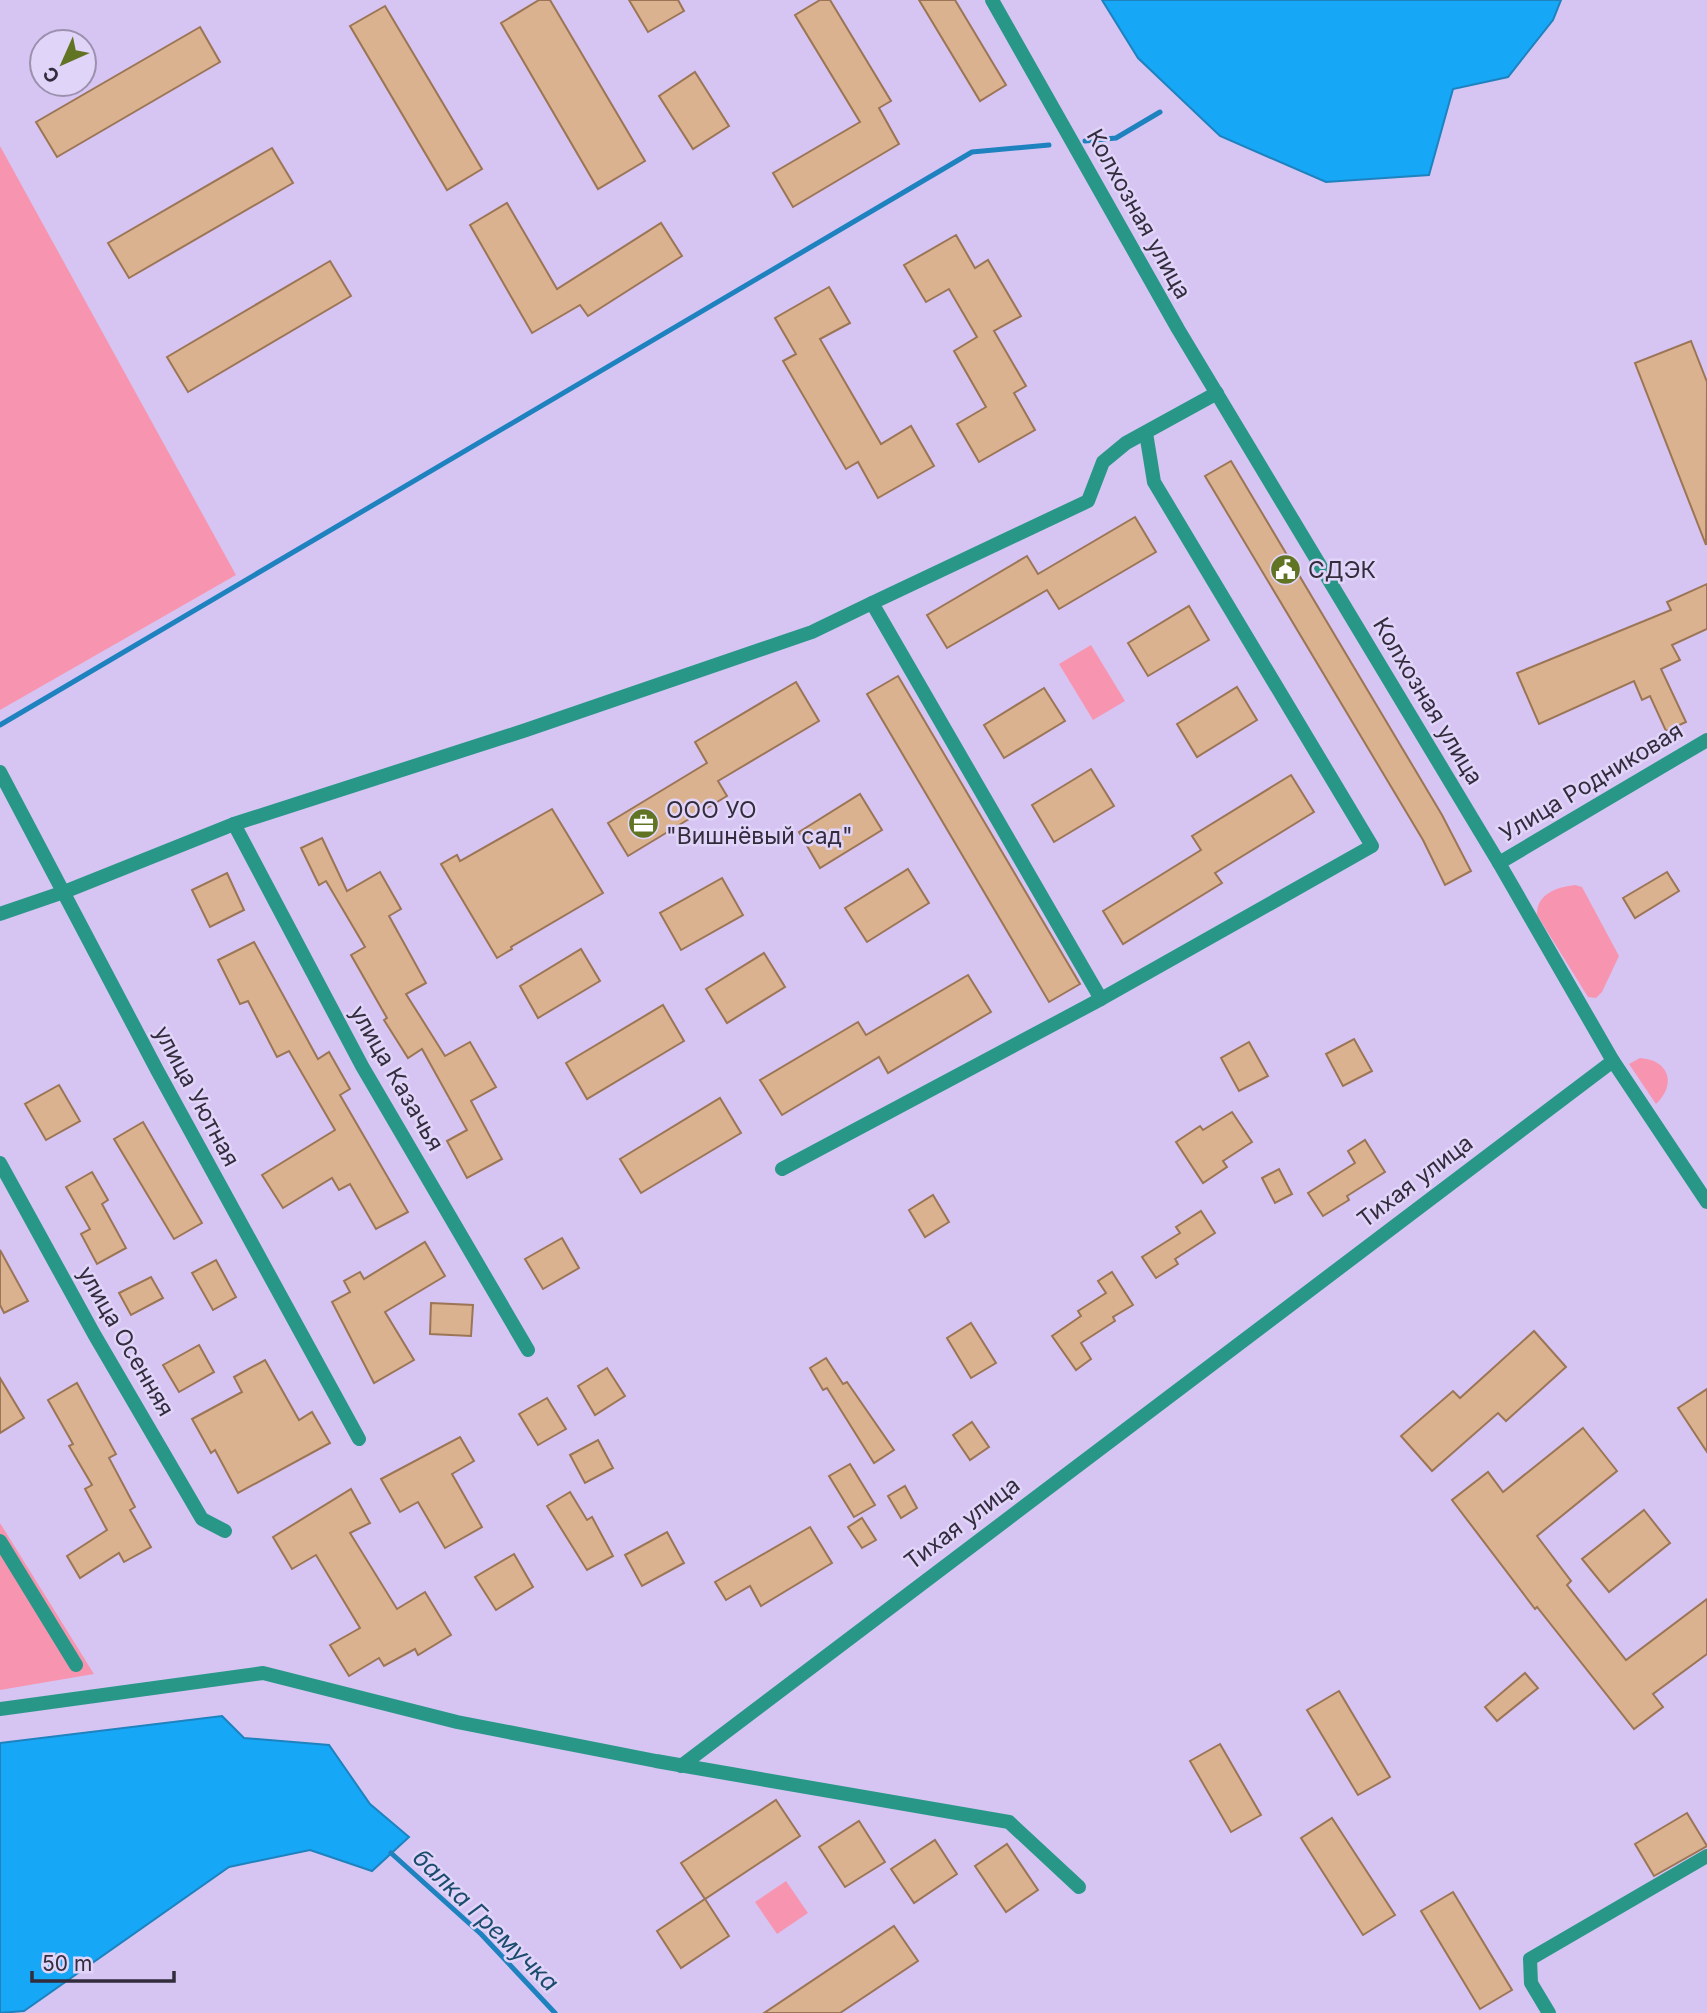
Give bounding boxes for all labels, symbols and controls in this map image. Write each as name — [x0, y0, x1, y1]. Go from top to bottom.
north arrow — [28, 28, 98, 98]
text: С — [38, 62, 64, 88]
street label: Колхозная улица — [1081, 124, 1197, 304]
public building icon: СДЭК — [1268, 553, 1302, 587]
place label: СДЭК — [1308, 556, 1376, 584]
street label: Колхозная улица — [1367, 612, 1489, 790]
street label: Улица Родниковая — [1494, 716, 1688, 848]
place label: ООО УО "Вишнёвый сад" — [666, 796, 853, 850]
office icon: ООО УО "Вишнёвый сад" — [626, 806, 660, 840]
street label: улица Казачья — [344, 1000, 450, 1156]
street label: улица Уютная — [148, 1021, 246, 1171]
street label: Тихая улица — [1352, 1129, 1478, 1233]
street label: улица Осенняя — [72, 1261, 180, 1421]
street label: Тихая улица — [899, 1471, 1025, 1575]
water label: балка Гремучка — [407, 1843, 565, 1997]
scale bar — [32, 1940, 173, 1984]
text: 50 m — [42, 1951, 92, 1976]

